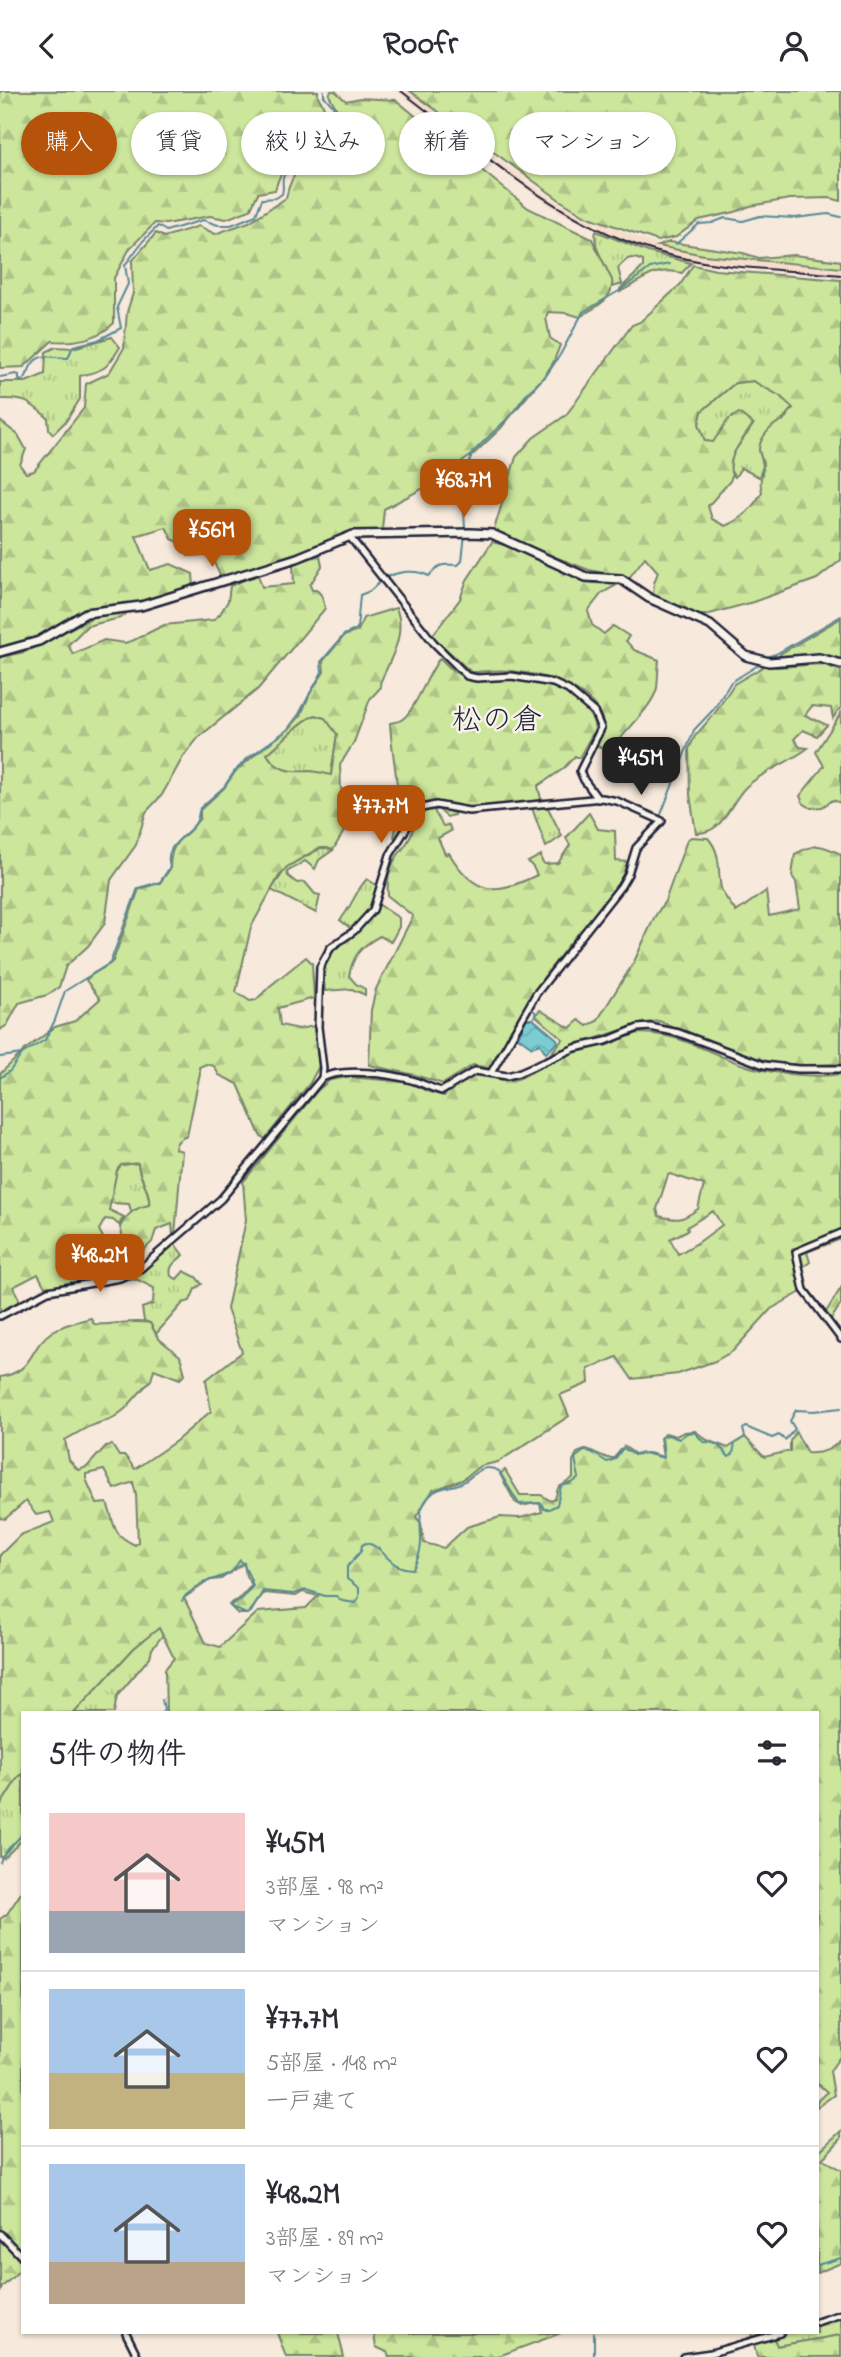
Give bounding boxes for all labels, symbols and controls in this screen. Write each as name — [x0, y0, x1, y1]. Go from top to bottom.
text: Roofr — [383, 22, 458, 69]
icon: back — [28, 27, 66, 65]
icon: person — [775, 27, 813, 65]
chip: 購入 — [21, 112, 117, 175]
chip: 賃貸 — [131, 112, 227, 175]
chip: 絞り込み — [241, 112, 385, 175]
chip: 新着 — [399, 112, 495, 175]
chip: マンション — [509, 112, 676, 175]
pin: ¥68.7M — [407, 459, 521, 519]
text: ¥68.7M — [436, 465, 492, 498]
pin: ¥56M — [171, 510, 253, 569]
text: ¥56M — [189, 515, 235, 548]
district label: 松の倉 — [452, 700, 542, 744]
pin: ¥45M — [600, 737, 682, 797]
text: ¥45M — [618, 743, 664, 776]
pin: ¥77.7M — [324, 785, 438, 845]
text: ¥77.7M — [353, 791, 409, 824]
pin: ¥48.2M — [43, 1235, 157, 1294]
text: ¥48.2M — [71, 1240, 129, 1273]
text: 5件の物件 — [49, 1734, 186, 1778]
icon: filters — [753, 1734, 791, 1772]
text: ¥45M — [266, 1823, 325, 1867]
icon: home — [105, 1841, 189, 1925]
icon: heart — [753, 1864, 791, 1902]
text: 3部屋 · 98 m² — [266, 1872, 384, 1905]
text: マンション — [266, 1910, 380, 1943]
text: ¥77.7M — [266, 1999, 339, 2043]
icon: home — [105, 2017, 189, 2101]
icon: heart — [753, 2040, 791, 2078]
text: 5部屋 · 148 m² — [266, 2048, 397, 2081]
text: 一戸建て — [266, 2086, 358, 2119]
text: ¥48.2M — [266, 2174, 341, 2218]
icon: home — [105, 2192, 189, 2276]
icon: heart — [753, 2215, 791, 2253]
text: 3部屋 · 89 m² — [266, 2223, 384, 2256]
text: マンション — [266, 2261, 380, 2294]

